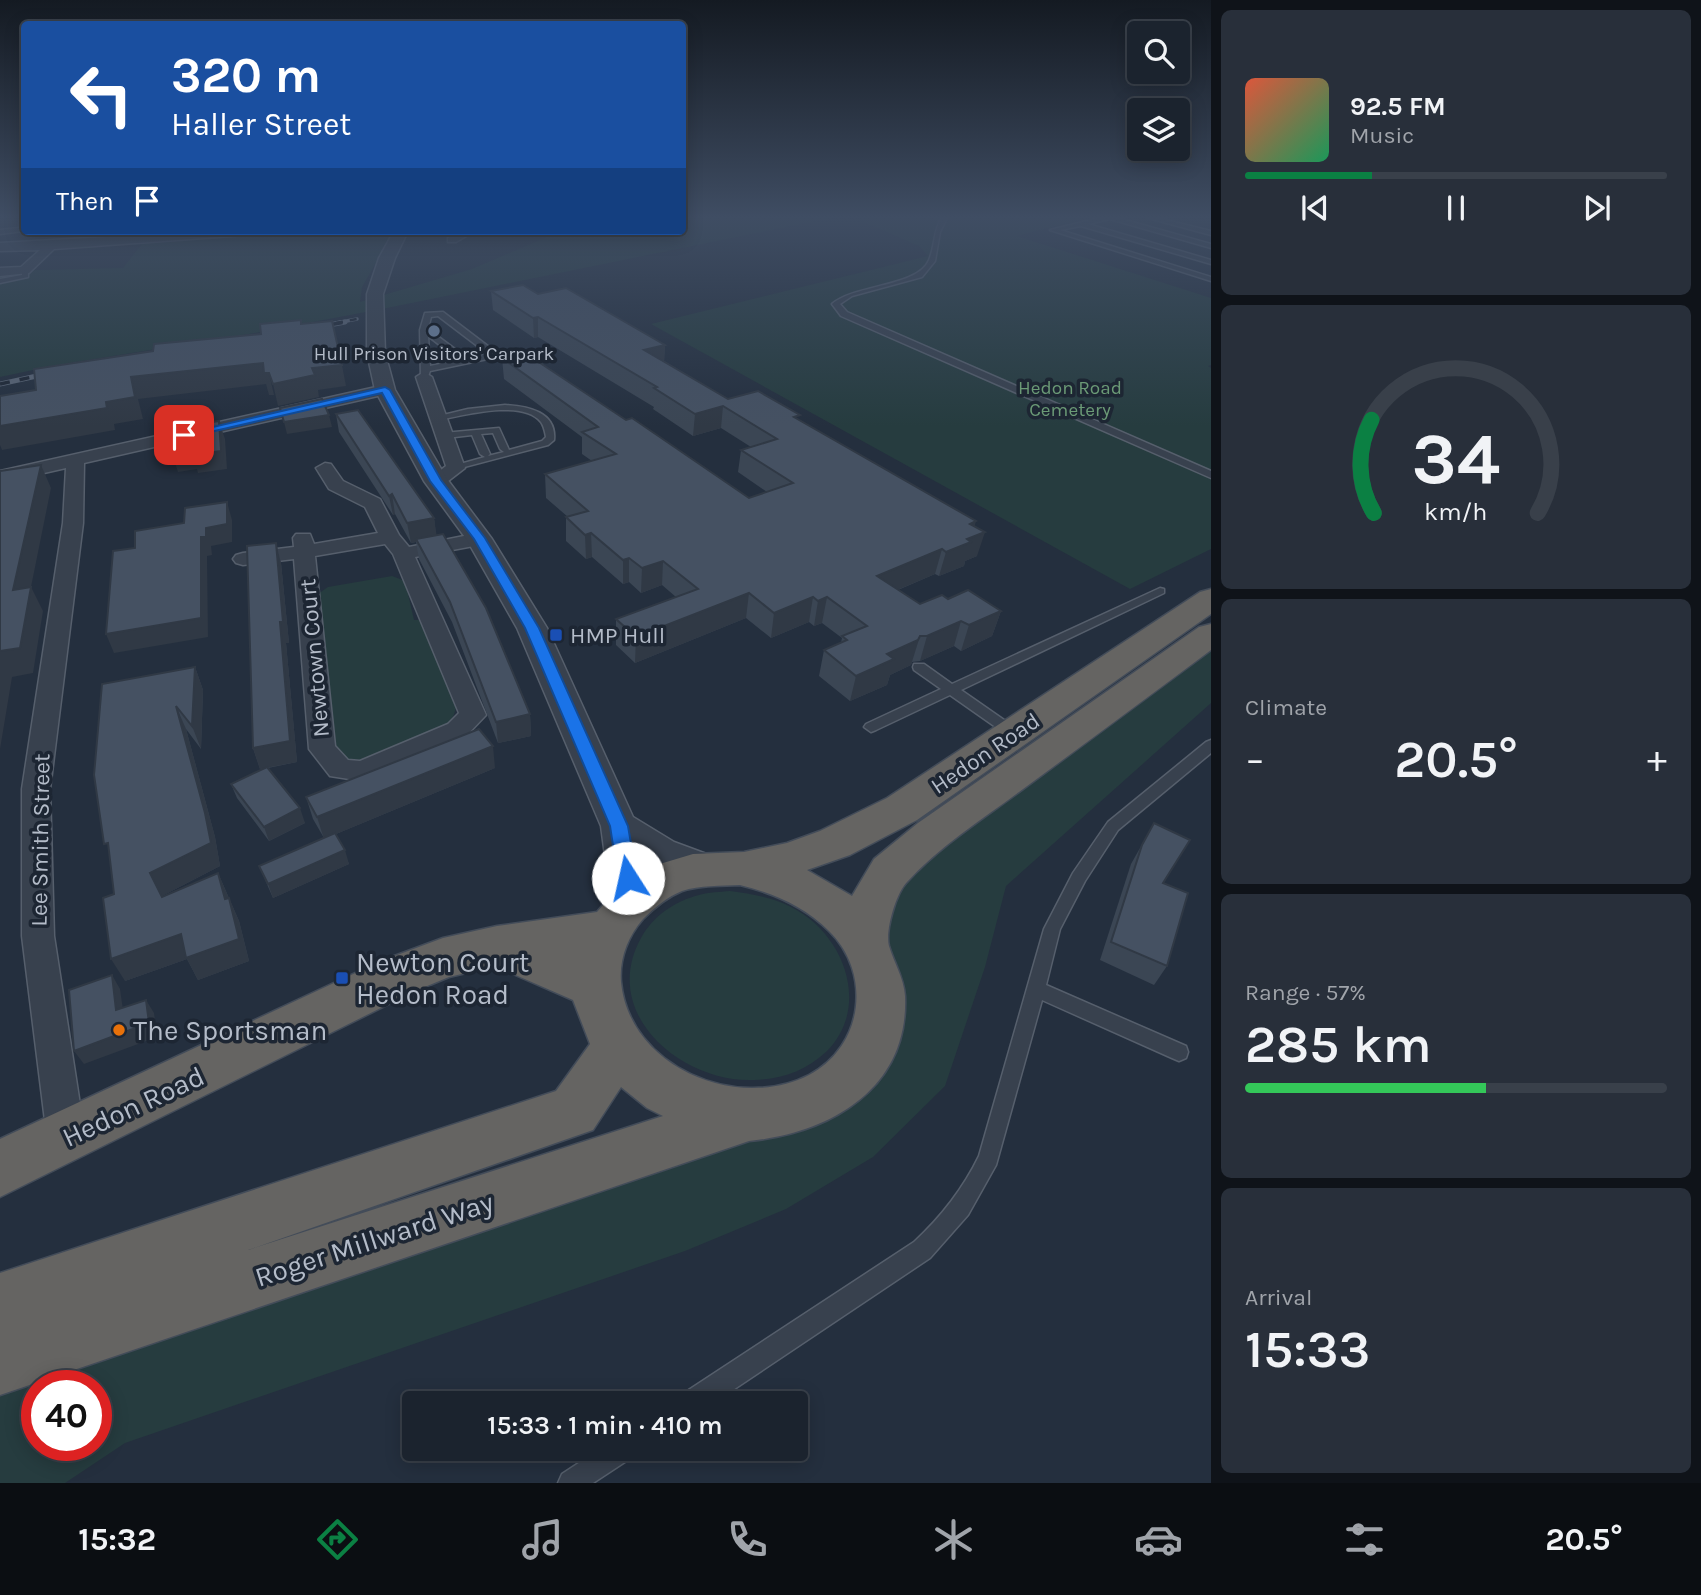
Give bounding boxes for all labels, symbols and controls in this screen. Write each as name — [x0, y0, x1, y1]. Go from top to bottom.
map controls — [1127, 21, 1190, 161]
button: search — [1127, 21, 1190, 84]
text: 320 m — [171, 47, 321, 104]
icon: left — [56, 49, 147, 140]
text: 92.5 FM — [1350, 91, 1446, 122]
button: layers — [1127, 98, 1190, 161]
text: Haller Street — [171, 106, 351, 143]
text: Music — [1350, 122, 1414, 149]
icon: arrive — [128, 182, 166, 220]
text: Then — [56, 186, 114, 217]
icon: previous — [1296, 189, 1334, 227]
icon: pause — [1437, 189, 1475, 227]
icon: next — [1578, 189, 1616, 227]
marker: Hull Prison Visitors' Carpark — [426, 323, 442, 339]
place label: Hull Prison Visitors' Carpark — [314, 343, 554, 365]
park label: Hedon Road Cemetery — [1018, 377, 1122, 421]
pin — [154, 405, 214, 465]
icon: arrive — [165, 416, 203, 454]
text: 34 — [1412, 416, 1500, 501]
text: km/h — [1424, 497, 1488, 526]
street label: Newtown Court — [294, 577, 335, 738]
place label: HMP Hull — [570, 622, 665, 649]
marker: HMP Hull — [548, 627, 564, 643]
text: Climate — [1245, 694, 1327, 721]
street label: Hedon Road — [926, 707, 1045, 800]
text: 20.5° — [1394, 729, 1518, 790]
text: − — [1245, 737, 1265, 782]
text: + — [1647, 737, 1667, 782]
street label: Lee Smith Street — [25, 753, 56, 927]
position arrow — [591, 841, 665, 915]
place label: Newton Court Hedon Road — [356, 946, 529, 1011]
marker: Newton Court Hedon Road — [334, 970, 350, 986]
text: Range · 57% — [1245, 979, 1366, 1006]
place label: The Sportsman — [133, 1014, 327, 1047]
text: 285 km — [1245, 1014, 1432, 1075]
marker: The Sportsman — [111, 1022, 127, 1038]
street label: Hedon Road — [57, 1059, 210, 1154]
street label: Roger Millward Way — [251, 1185, 498, 1294]
text: Arrival — [1245, 1284, 1312, 1311]
text: 15:33 — [1245, 1319, 1370, 1380]
speed limit sign: 40 — [21, 1370, 112, 1461]
text: 15:33 · 1 min · 410 m — [487, 1410, 723, 1441]
icon: directions — [313, 1515, 362, 1564]
icon: music — [518, 1515, 567, 1564]
icon: phone — [723, 1515, 772, 1564]
icon: climate — [929, 1515, 978, 1564]
icon: car — [1134, 1515, 1183, 1564]
icon: filters — [1340, 1515, 1389, 1564]
text: 15:32 — [78, 1521, 156, 1558]
text: 20.5° — [1545, 1521, 1623, 1558]

